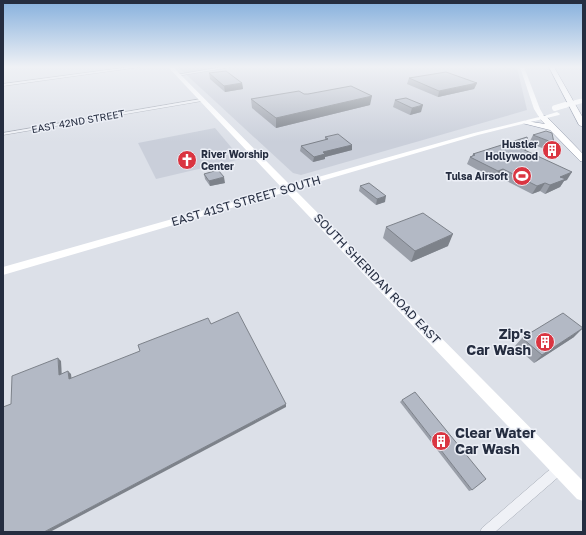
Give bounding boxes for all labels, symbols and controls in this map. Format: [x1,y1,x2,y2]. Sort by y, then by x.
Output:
street label: EAST 42ND STREET [30,107,126,135]
place label: Hustler Hollywood [485,138,538,162]
building icon: Hustler Hollywood [541,139,563,161]
place label: River Worship Center [201,148,269,172]
church icon: River Worship Center [176,149,198,171]
sports icon: Tulsa Airsoft [511,165,533,187]
place label: Tulsa Airsoft [446,170,508,182]
street label: EAST 41ST STREET SOUTH [169,172,322,229]
street label: SOUTH SHERIDAN ROAD EAST [311,210,444,347]
place label: Zip's Car Wash [466,325,531,358]
building icon: Zip's Car Wash [534,331,556,353]
place label: Clear Water Car Wash [455,424,536,457]
building icon: Clear Water Car Wash [430,430,452,452]

